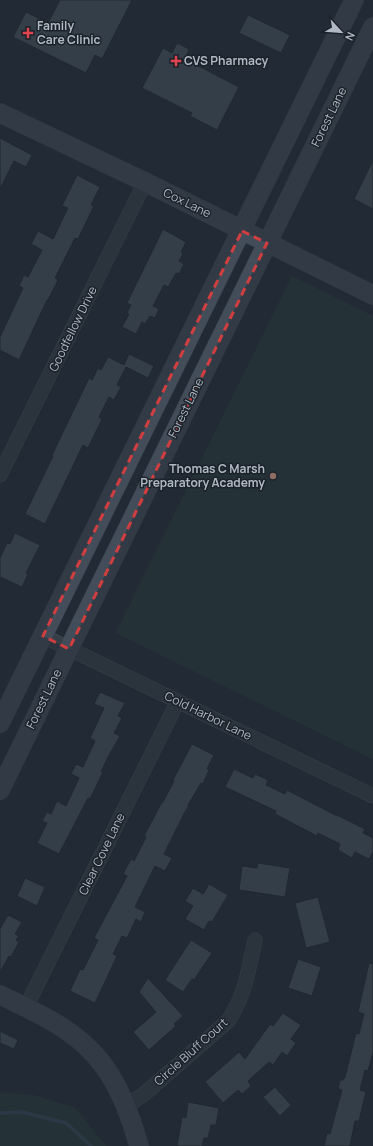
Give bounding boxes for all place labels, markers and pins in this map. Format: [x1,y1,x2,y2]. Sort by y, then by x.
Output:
place label: Family Care Clinic [37,17,101,48]
marker: Family Care Clinic [22,27,34,39]
place label: CVS Pharmacy [184,52,269,69]
marker: CVS Pharmacy [171,56,181,66]
place label: Thomas C Marsh Preparatory Academy [140,460,265,491]
marker: Thomas C Marsh Preparatory Academy [268,471,278,481]

